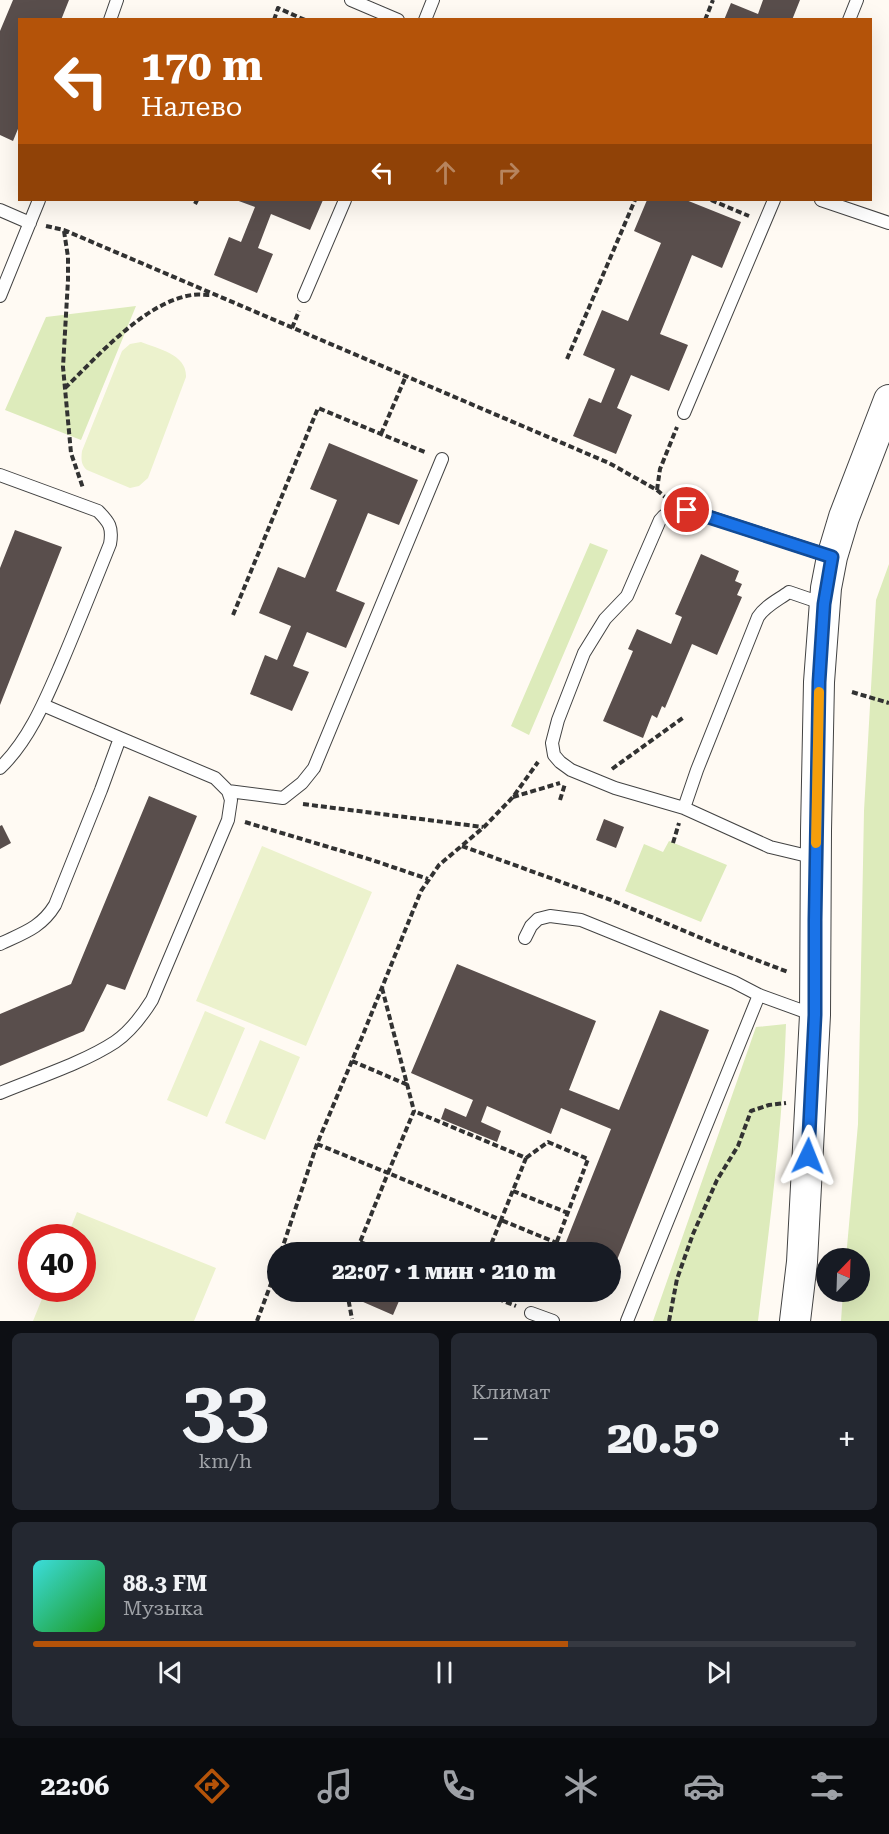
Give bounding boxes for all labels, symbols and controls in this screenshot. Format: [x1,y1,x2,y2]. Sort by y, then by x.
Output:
text: 170 m [141,41,263,90]
icon: left [42,42,120,120]
text: Налево [141,91,242,123]
icon: left [366,156,399,189]
icon: ahead [429,156,462,189]
icon: right [492,156,525,189]
pin [661,484,712,535]
icon: arrive [670,493,703,526]
position arrow [776,1124,840,1188]
speed limit sign: 40 [18,1224,96,1302]
north arrow [816,1248,870,1302]
map controls [816,1248,870,1302]
text: 22:07 · 1 мин · 210 m [332,1259,556,1284]
text: 33 [182,1364,269,1455]
text: Климат [472,1380,551,1404]
text: 20.5° [607,1411,720,1464]
text: − [472,1419,490,1458]
text: + [838,1419,856,1458]
text: km/h [198,1449,252,1473]
text: 88.3 FM [123,1571,207,1596]
text: Музыка [123,1596,203,1620]
icon: previous [154,1656,187,1689]
icon: pause [428,1656,461,1689]
icon: next [702,1656,735,1689]
icon: directions [191,1765,233,1807]
icon: music [314,1765,356,1807]
icon: phone [437,1765,479,1807]
icon: climate [560,1765,602,1807]
icon: car [683,1765,725,1807]
icon: filters [806,1765,848,1807]
text: 22:06 [41,1770,110,1802]

